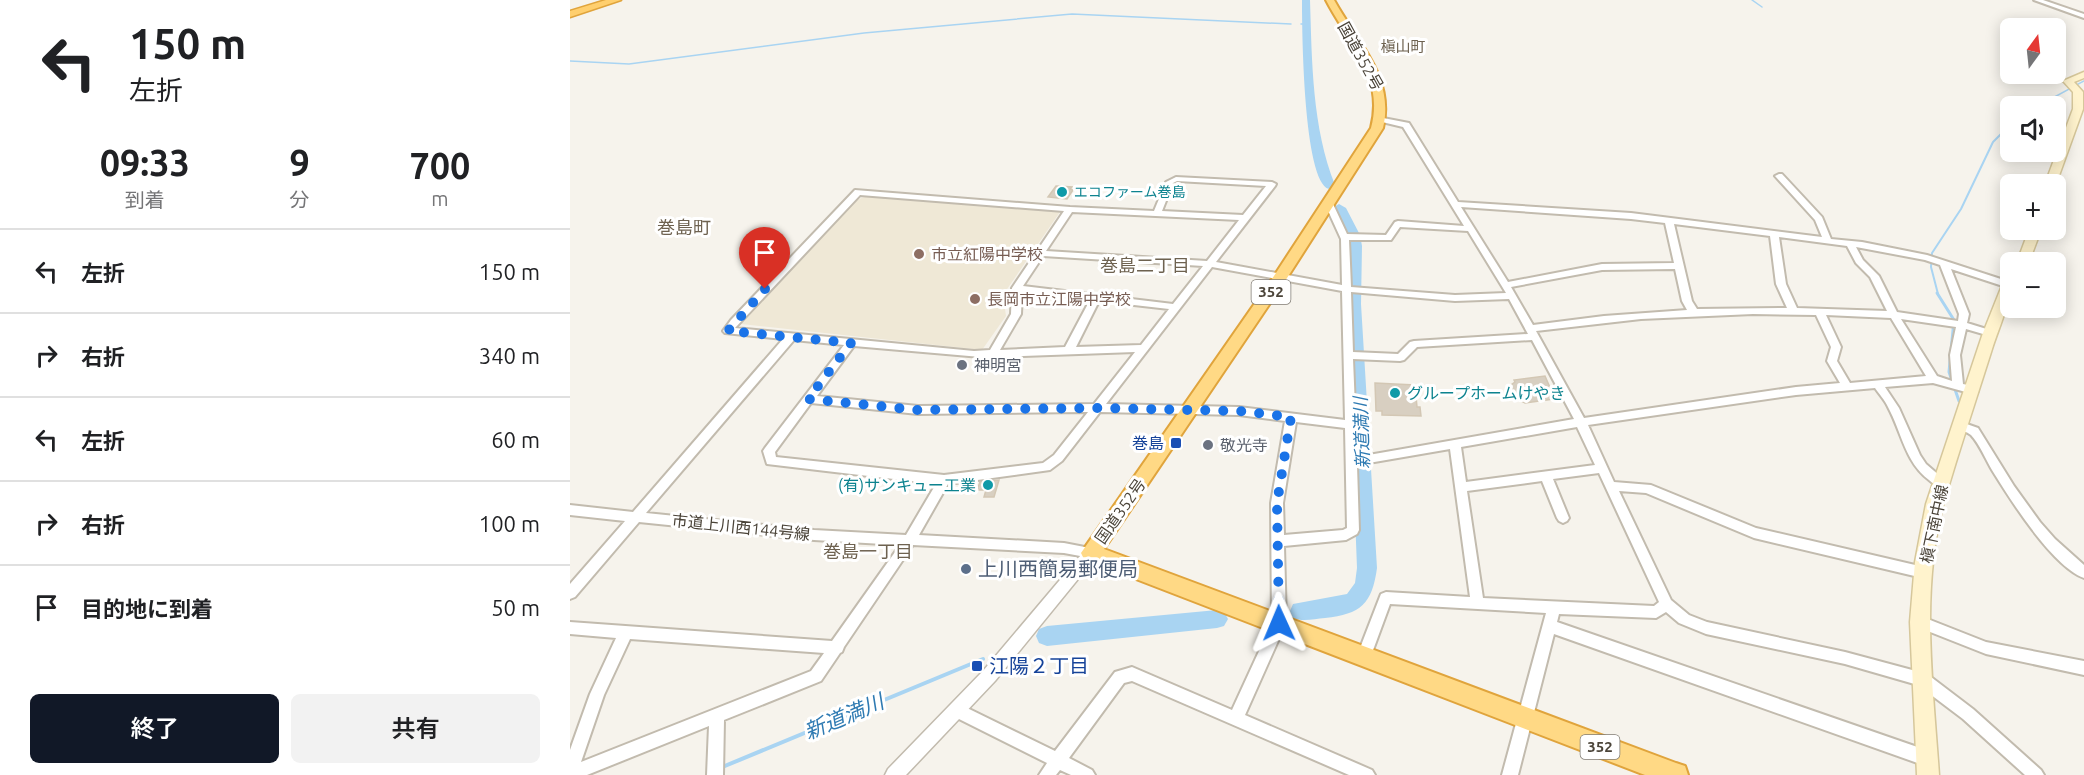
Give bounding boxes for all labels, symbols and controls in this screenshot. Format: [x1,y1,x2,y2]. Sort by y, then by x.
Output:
north arrow [2000,18,2066,84]
map controls [2000,18,2066,318]
street label: 国道352号 [1335,19,1387,93]
text: 150 m [129,20,246,67]
icon: left [30,24,108,102]
district label: 槇山町 [1380,38,1426,55]
text: 左折 [129,75,183,105]
button: sound [2000,96,2066,162]
text: 09:33 [100,142,190,183]
text: 9 [289,142,310,183]
text: 700 [409,145,470,186]
button: + [2000,174,2066,240]
place label: エコファーム巻島 [1074,184,1186,200]
marker: エコファーム巻島 [1055,185,1069,199]
text: m [431,187,449,210]
text: 到着 [125,188,165,211]
text: 分 [290,188,310,211]
district label: 巻島町 [657,217,711,237]
pin [739,227,790,289]
icon: arrive [748,236,781,269]
place label: 市立紅陽中学校 [931,245,1043,263]
marker: 市立紅陽中学校 [912,247,926,261]
button: − [2000,252,2066,318]
icon: left [30,255,63,288]
district label: 巻島二丁目 [1100,255,1190,275]
text: 150 m [479,259,540,284]
text: 左折 [81,260,125,285]
road number: 352 [1252,280,1290,304]
place label: 長岡市立江陽中学校 [987,290,1131,308]
marker: 長岡市立江陽中学校 [968,292,982,306]
icon: right [30,339,63,372]
text: 340 m [479,343,540,368]
text: 右折 [81,344,125,369]
place label: 神明宮 [974,356,1022,374]
marker: 神明宮 [955,358,969,372]
place label: グループホームけやき [1407,384,1566,402]
marker: グループホームけやき [1388,386,1402,400]
water label: 新道満川 [1350,395,1372,469]
icon: left [30,423,63,456]
text: 60 m [491,427,540,452]
text: 左折 [81,428,125,453]
place label: 巻島 [1132,434,1164,452]
marker: 巻島 [1169,436,1183,450]
place label: 敬光寺 [1220,436,1268,454]
marker: 敬光寺 [1201,438,1215,452]
street label: 国道352号 [1091,475,1149,547]
place label: (有)サンキュー工業 [838,476,976,495]
marker: (有)サンキュー工業 [981,478,995,492]
street label: 槇下南中線 [1917,483,1951,565]
icon: right [30,507,63,540]
text: 100 m [479,511,540,536]
street label: 市道上川西144号線 [671,511,811,543]
text: 右折 [81,512,125,537]
district label: 巻島一丁目 [823,541,913,561]
place label: 上川西簡易郵便局 [978,557,1138,580]
marker: 上川西簡易郵便局 [959,562,973,576]
icon: arrive [30,591,63,624]
position arrow [1247,591,1311,655]
text: 50 m [491,595,540,620]
text: 目的地に到着 [81,596,213,621]
place label: 江陽２丁目 [989,654,1089,677]
marker: 江陽２丁目 [970,659,984,673]
water label: 新道満川 [800,688,889,744]
button: 終了 [30,694,279,763]
button: 共有 [291,694,540,763]
road number: 352 [1580,735,1620,759]

